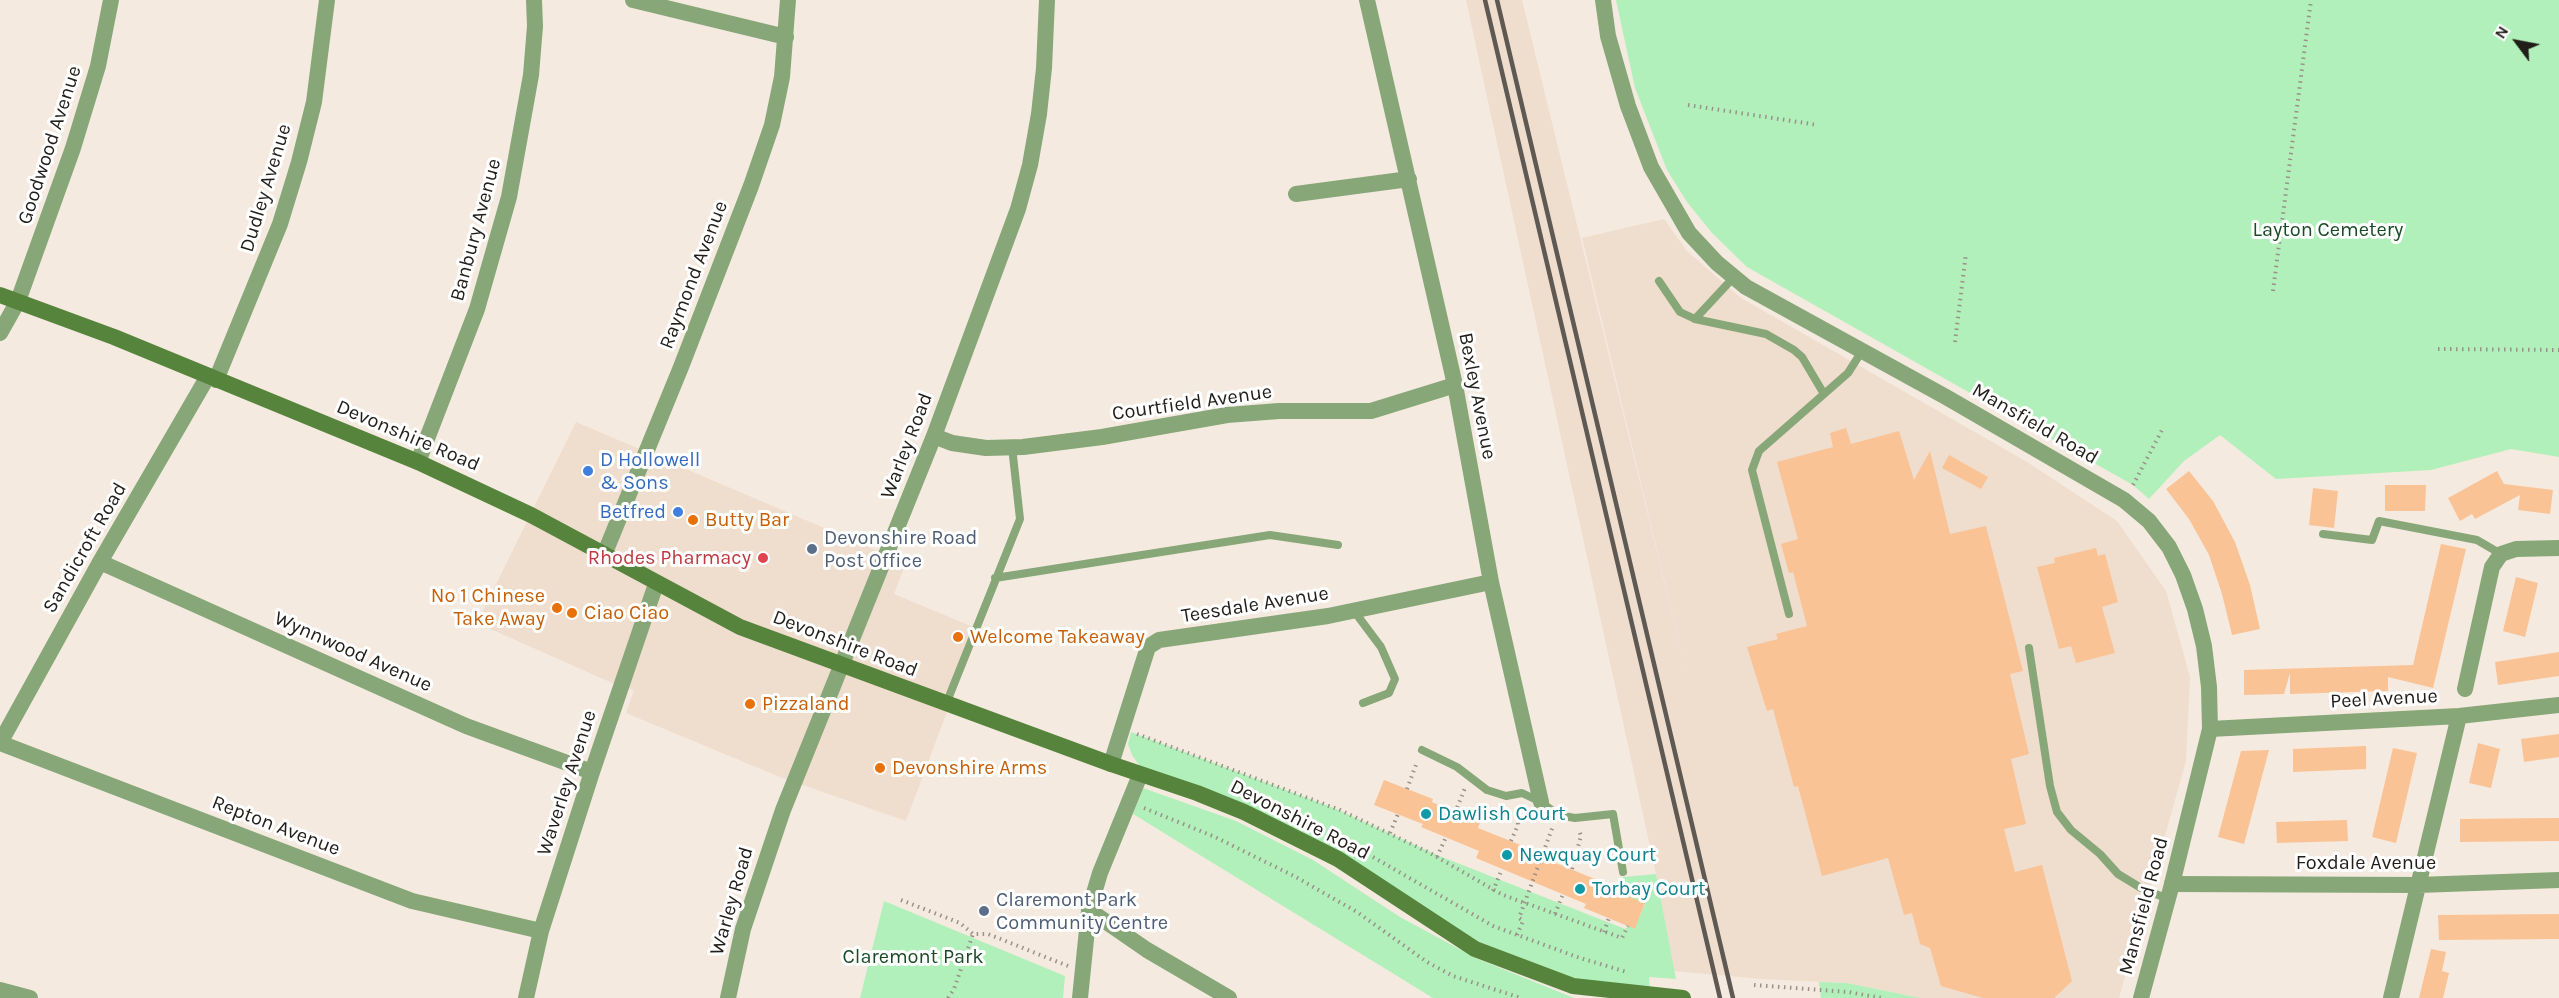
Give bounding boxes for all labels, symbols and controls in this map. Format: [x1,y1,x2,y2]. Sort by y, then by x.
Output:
north arrow [2487,12,2547,72]
text: N [2490,22,2512,42]
street label: Goodwood Avenue [13,63,87,227]
street label: Dudley Avenue [235,121,297,255]
street label: Banbury Avenue [445,156,507,304]
street label: Raymond Avenue [655,198,733,352]
park label: Layton Cemetery [2253,218,2403,242]
street label: Bexley Avenue [1453,331,1501,461]
street label: Mansfield Road [1968,378,2102,470]
street label: Courtfield Avenue [1111,380,1273,426]
street label: Warley Road [876,390,938,502]
street label: Devonshire Road [333,395,483,477]
place label: D Hollowell & Sons [600,448,700,495]
marker: D Hollowell & Sons [581,464,595,478]
street label: Sandicroft Road [38,479,132,617]
place label: Betfred [600,500,666,524]
marker: Betfred [671,505,685,519]
place label: Butty Bar [705,508,789,532]
marker: Butty Bar [686,513,700,527]
place label: Devonshire Road Post Office [824,526,977,573]
marker: Devonshire Road Post Office [805,542,819,556]
place label: Rhodes Pharmacy [588,546,751,570]
marker: Rhodes Pharmacy [756,551,770,565]
street label: Teesdale Avenue [1180,582,1330,628]
place label: No 1 Chinese Take Away [431,584,545,631]
marker: No 1 Chinese Take Away [550,601,564,615]
place label: Ciao Ciao [584,601,669,625]
street label: Devonshire Road [769,605,921,683]
street label: Wynnwood Avenue [270,606,436,698]
marker: Ciao Ciao [565,606,579,620]
place label: Welcome Takeaway [970,625,1145,649]
marker: Welcome Takeaway [951,630,965,644]
street label: Peel Avenue [2330,684,2438,714]
place label: Pizzaland [762,692,850,716]
marker: Pizzaland [743,697,757,711]
street label: Waverley Avenue [532,707,602,859]
place label: Devonshire Arms [892,756,1047,780]
marker: Devonshire Arms [873,761,887,775]
street label: Devonshire Road [1226,774,1374,866]
street label: Repton Avenue [209,791,343,861]
place label: Dawlish Court [1438,802,1566,826]
marker: Dawlish Court [1419,807,1433,821]
street label: Mansfield Road [2114,834,2174,978]
place label: Newquay Court [1519,843,1656,867]
street label: Warley Road [705,844,759,958]
marker: Newquay Court [1500,848,1514,862]
street label: Foxdale Avenue [2296,851,2436,875]
place label: Torbay Court [1592,877,1706,901]
marker: Torbay Court [1573,882,1587,896]
place label: Claremont Park Community Centre [996,888,1168,935]
marker: Claremont Park Community Centre [977,904,991,918]
park label: Claremont Park [843,945,983,969]

